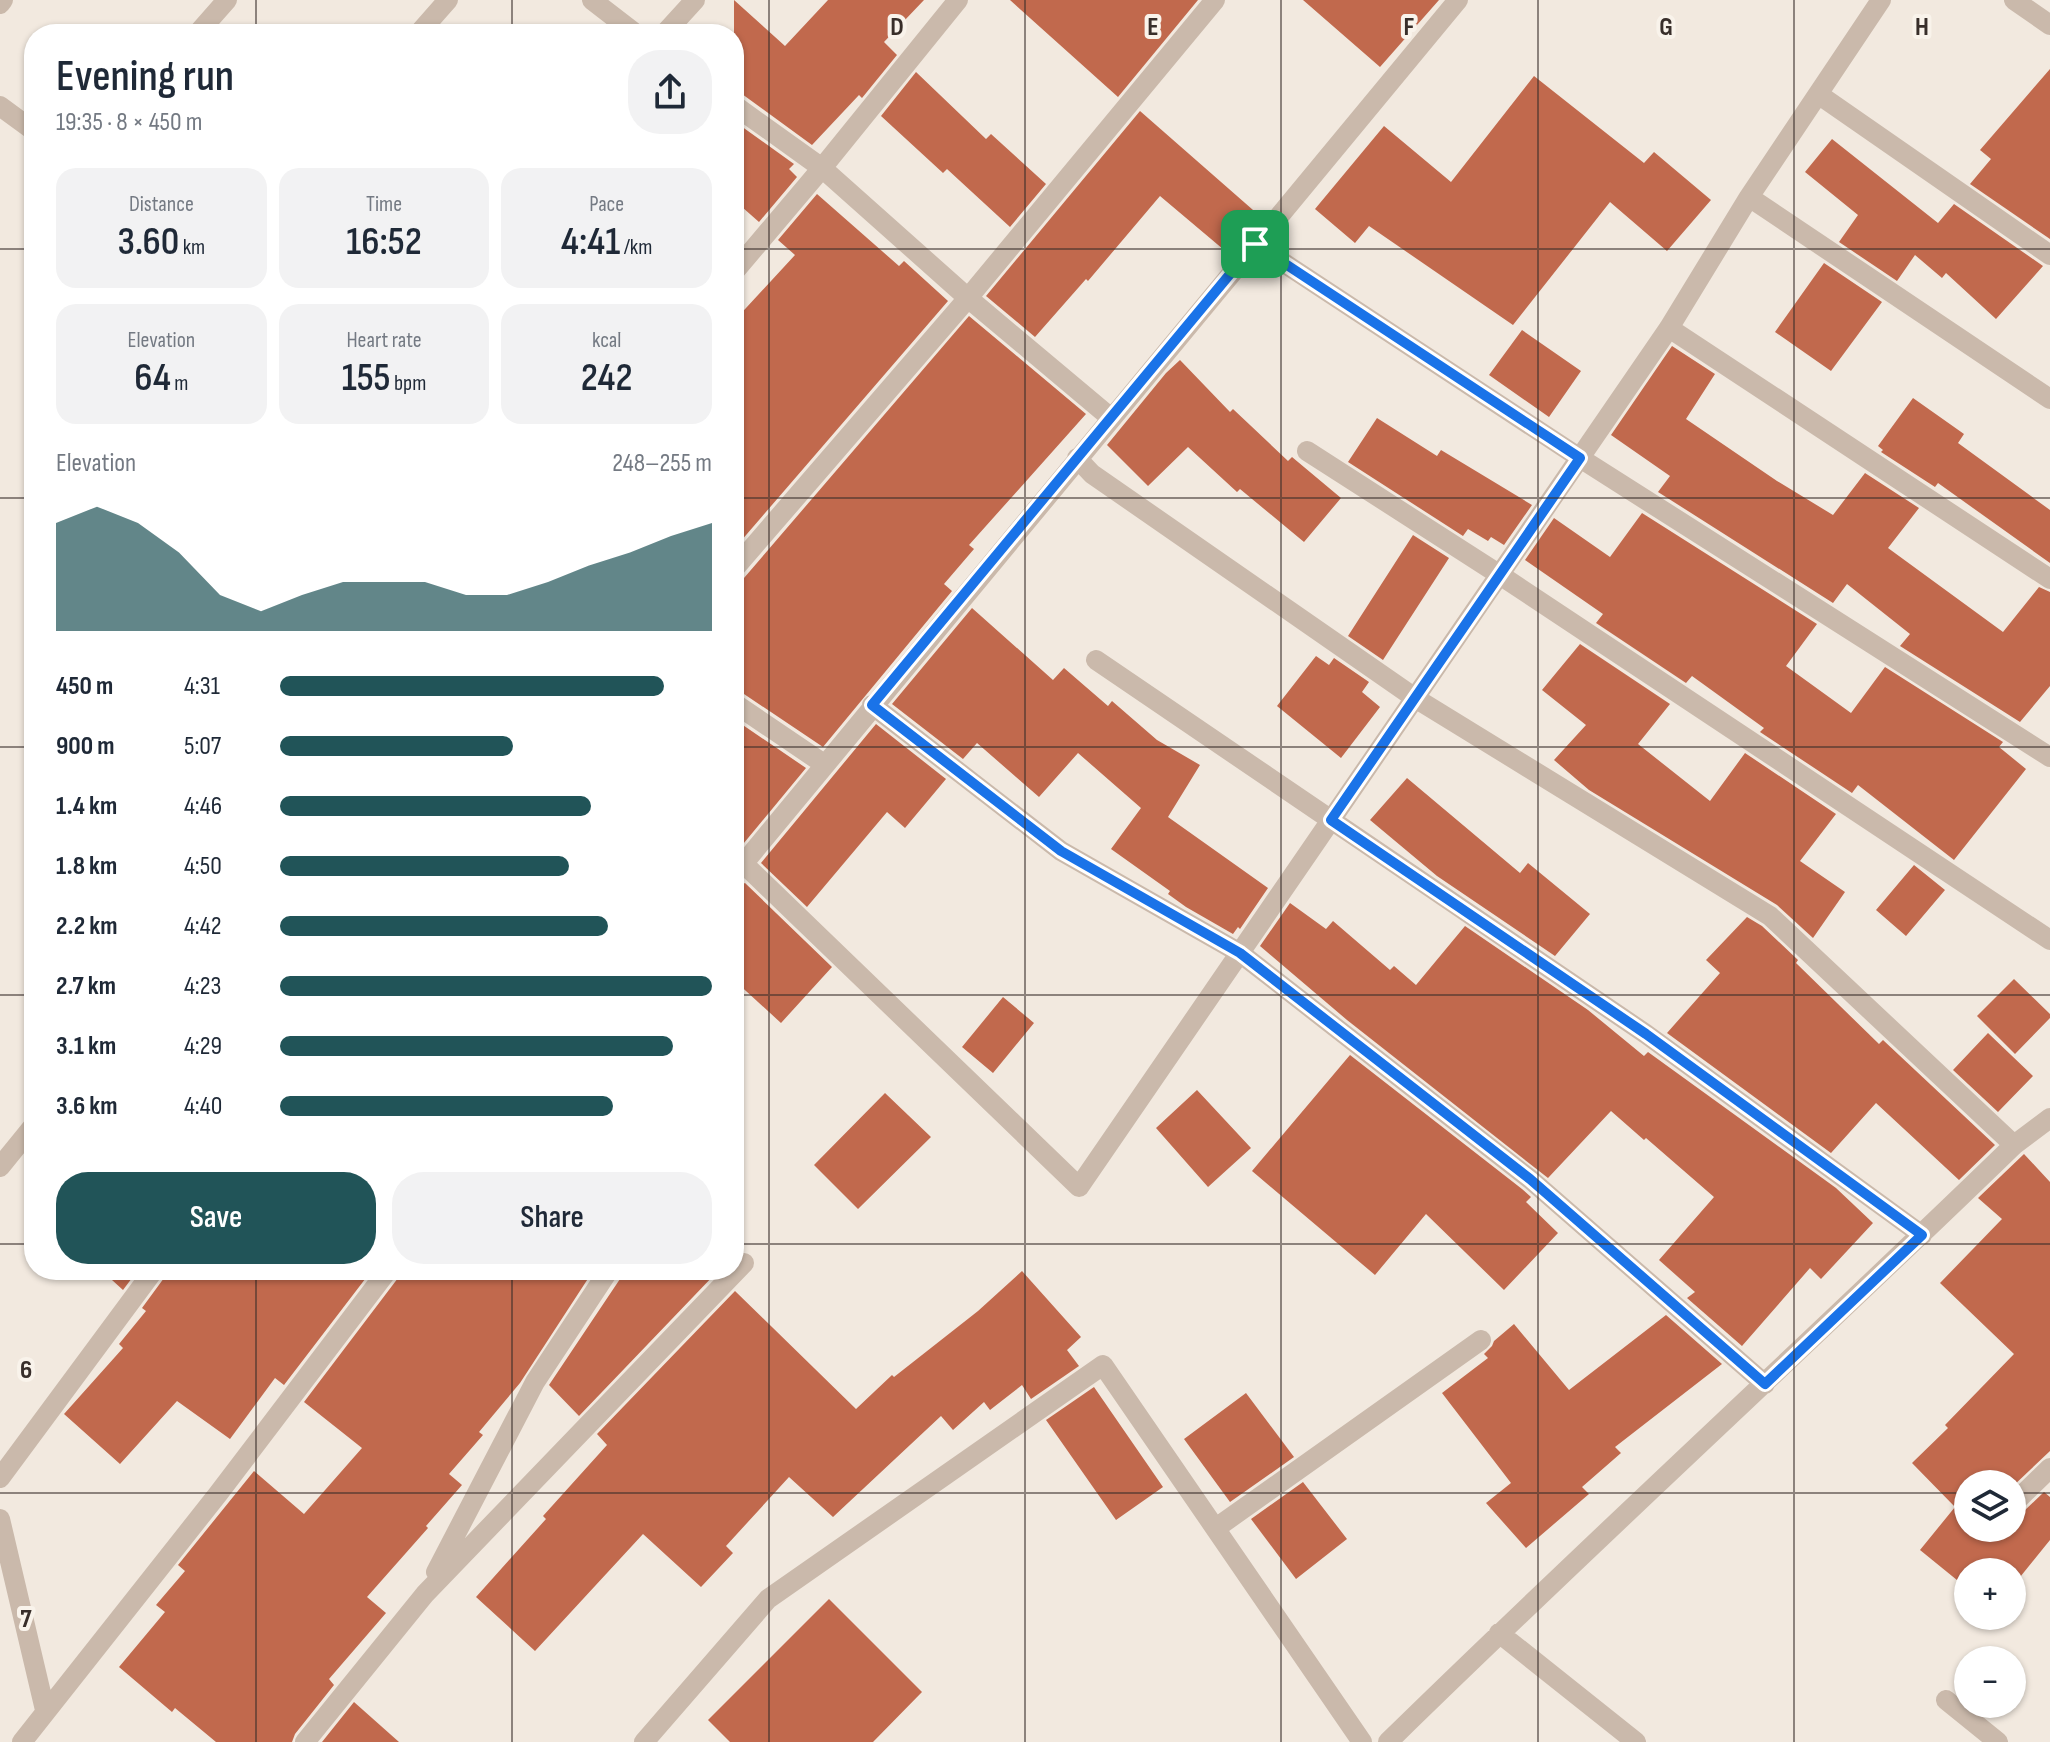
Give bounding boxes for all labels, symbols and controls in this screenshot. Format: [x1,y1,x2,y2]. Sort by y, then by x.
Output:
text: D [890,12,904,43]
text: E [1147,12,1159,43]
text: F [1404,12,1415,43]
text: G [1659,12,1673,43]
text: H [1915,12,1929,43]
text: Evening run [56,50,234,103]
button: share [628,50,712,134]
text: 19:35 · 8 × 450 m [56,107,202,138]
text: Distance [129,191,194,218]
text: Time [366,191,402,218]
text: Pace [589,191,624,218]
pin [1221,210,1289,278]
text: 3.60 [117,218,179,266]
text: 16:52 [346,218,422,266]
text: 4:41 [561,218,620,266]
icon: arrive [1233,222,1277,266]
text: km [179,234,205,261]
text: /km [620,234,652,261]
text: Elevation [127,327,195,354]
text: Heart rate [346,327,422,354]
text: kcal [592,327,621,354]
text: 64 [134,354,171,402]
text: 155 [342,354,390,402]
text: 242 [581,354,633,402]
text: m [171,370,188,397]
text: bpm [390,370,426,397]
text: Elevation [56,448,136,479]
text: 248–255 m [612,448,712,479]
text: 450 m [56,671,113,702]
text: 4:31 [184,671,220,702]
text: 900 m [56,731,114,762]
text: 5:07 [184,731,221,762]
text: 1.4 km [56,791,117,822]
text: 4:46 [184,791,222,822]
text: 1.8 km [56,851,117,882]
text: 4:50 [184,851,222,882]
text: 2.2 km [56,911,118,942]
text: 4:42 [184,911,222,942]
text: 2.7 km [56,971,116,1002]
text: 4:23 [184,971,221,1002]
text: 3.1 km [56,1031,116,1062]
text: 4:29 [184,1031,222,1062]
text: 3.6 km [56,1091,118,1122]
text: 4:40 [184,1091,222,1122]
button: Save [56,1172,376,1264]
button: Share [392,1172,712,1264]
text: 6 [20,1355,32,1386]
map controls [1954,1470,2026,1718]
button: layers [1954,1470,2026,1542]
button: + [1954,1558,2026,1630]
text: 7 [20,1604,32,1635]
button: − [1954,1646,2026,1718]

